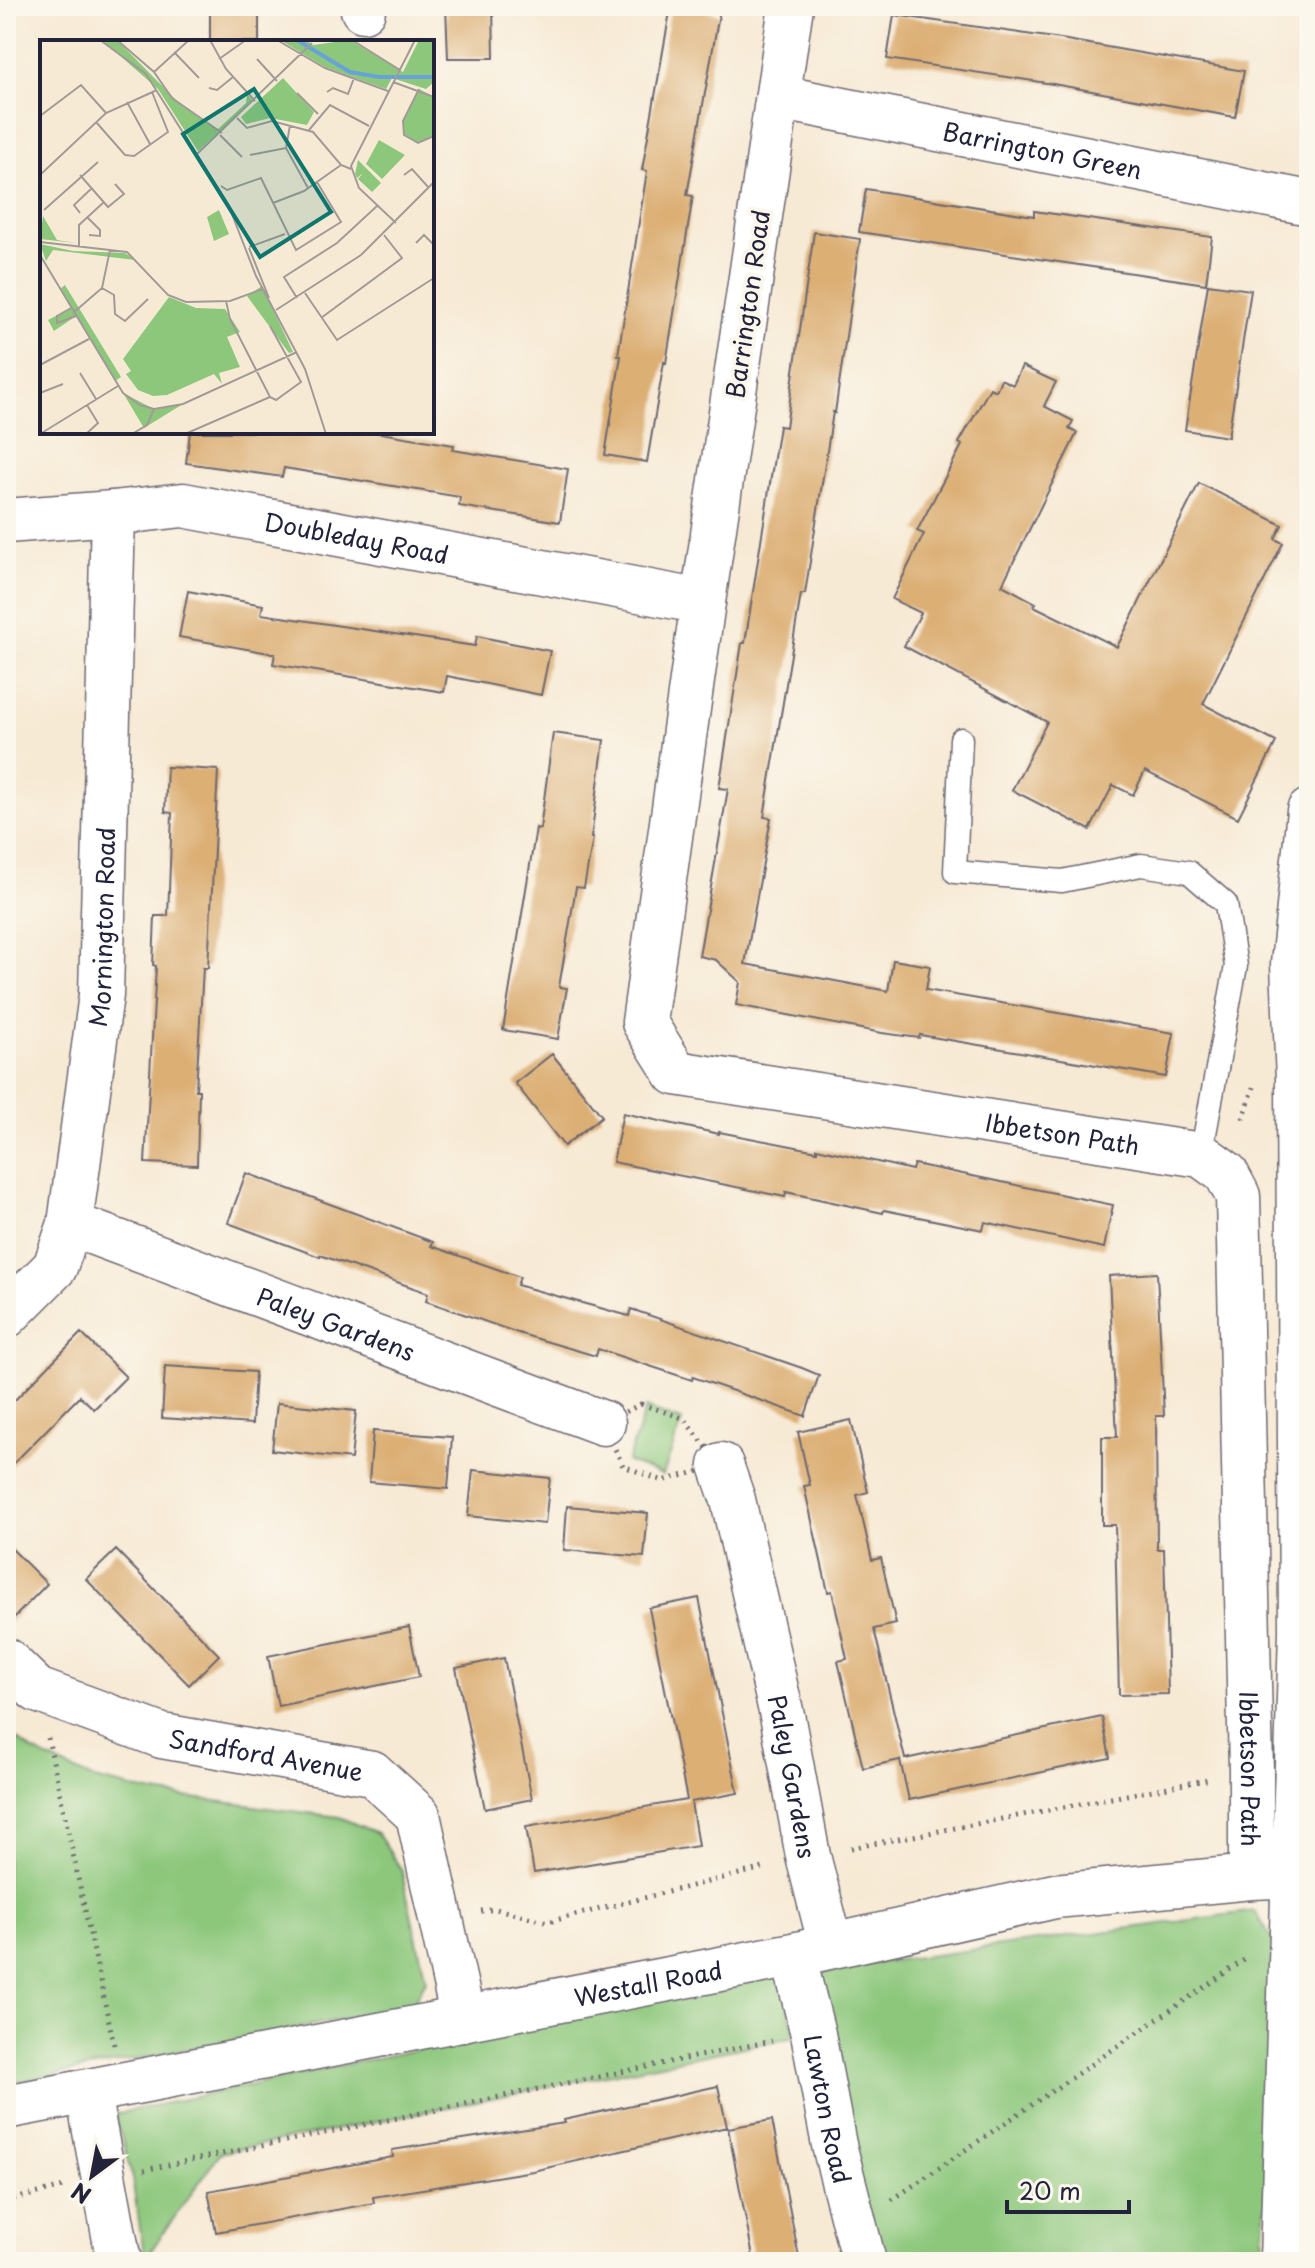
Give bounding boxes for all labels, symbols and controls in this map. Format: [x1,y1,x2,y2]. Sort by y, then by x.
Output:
inset map [40,40,434,434]
street label: Barrington Green [940,112,1146,187]
street label: Barrington Road [716,207,778,401]
street label: Doubleday Road [261,502,452,572]
street label: Mornington Road [79,826,123,1029]
street label: Ibbetson Path [983,1104,1142,1163]
street label: Paley Gardens [252,1277,420,1369]
street label: Paley Gardens [760,1691,826,1861]
street label: Ibbetson Path [1231,1691,1269,1847]
street label: Sandford Avenue [166,1720,366,1789]
street label: Westall Road [571,1951,725,2015]
street label: Lawton Road [795,2032,861,2187]
north arrow [52,2136,132,2216]
scale bar [1007,2164,1129,2214]
text: 20 m [1019,2172,1081,2208]
text: N [64,2176,97,2213]

